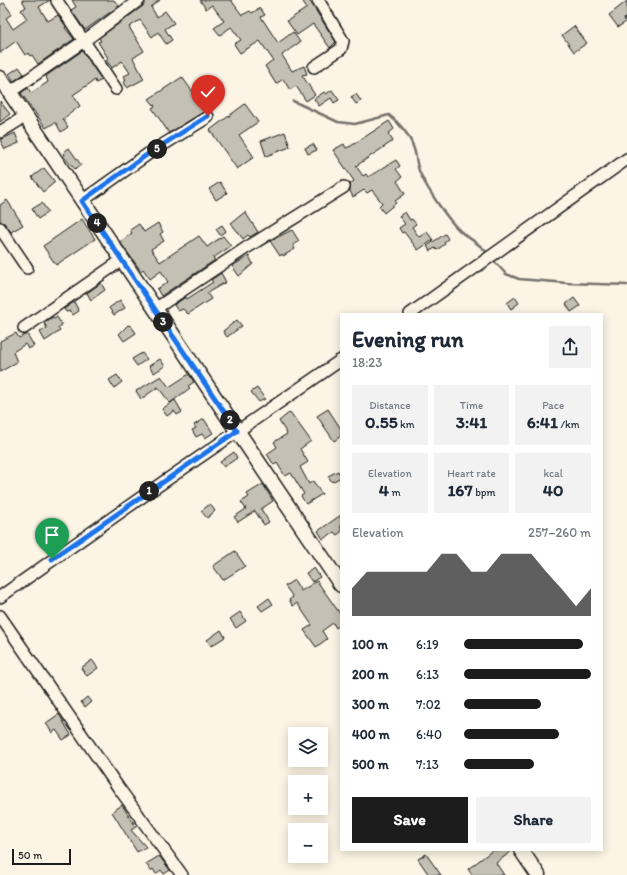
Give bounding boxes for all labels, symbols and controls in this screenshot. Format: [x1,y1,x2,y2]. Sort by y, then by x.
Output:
pin [191,75,225,116]
icon: check [197,81,219,103]
pin: 5 [147,139,167,159]
text: 5 [154,142,160,155]
pin: 4 [87,213,107,233]
text: 4 [94,216,100,229]
pin: 3 [153,312,173,332]
text: 3 [160,315,166,328]
text: Evening run [352,326,464,353]
button: share [549,326,591,368]
text: 18:23 [352,355,382,370]
text: Distance [369,399,410,412]
text: Time [460,399,483,412]
text: Pace [542,399,564,412]
pin: 2 [220,410,240,430]
text: 0.55 [365,412,398,432]
text: 3:41 [456,412,487,432]
text: 6:41 [527,412,558,432]
text: 2 [227,413,233,426]
text: km [398,418,415,431]
text: /km [558,418,580,431]
text: Elevation [368,467,412,480]
text: Heart rate [447,467,496,480]
text: kcal [543,467,563,480]
text: 4 [379,480,389,500]
text: 167 [447,480,473,500]
text: 40 [543,480,564,500]
pin: 1 [139,481,159,501]
text: 1 [146,484,152,497]
text: m [389,486,401,499]
text: bpm [473,486,496,499]
pin [35,518,69,559]
icon: arrive [41,524,63,546]
text: Elevation [352,525,404,540]
text: 257–260 m [528,525,591,540]
text: 100 m [352,637,388,652]
text: 6:19 [416,637,439,652]
text: 200 m [352,667,389,682]
text: 6:13 [416,667,439,682]
text: 300 m [352,697,389,712]
text: 7:02 [416,697,440,712]
map controls [288,727,328,863]
button: layers [288,727,328,767]
text: 400 m [352,727,390,742]
text: 6:40 [416,727,442,742]
text: 500 m [352,757,389,772]
text: 7:13 [416,757,439,772]
button: + [288,775,328,815]
button: Save [352,797,468,843]
button: Share [476,797,591,843]
button: − [288,823,328,863]
scale bar [12,847,71,866]
text: 50 m [18,849,42,862]

